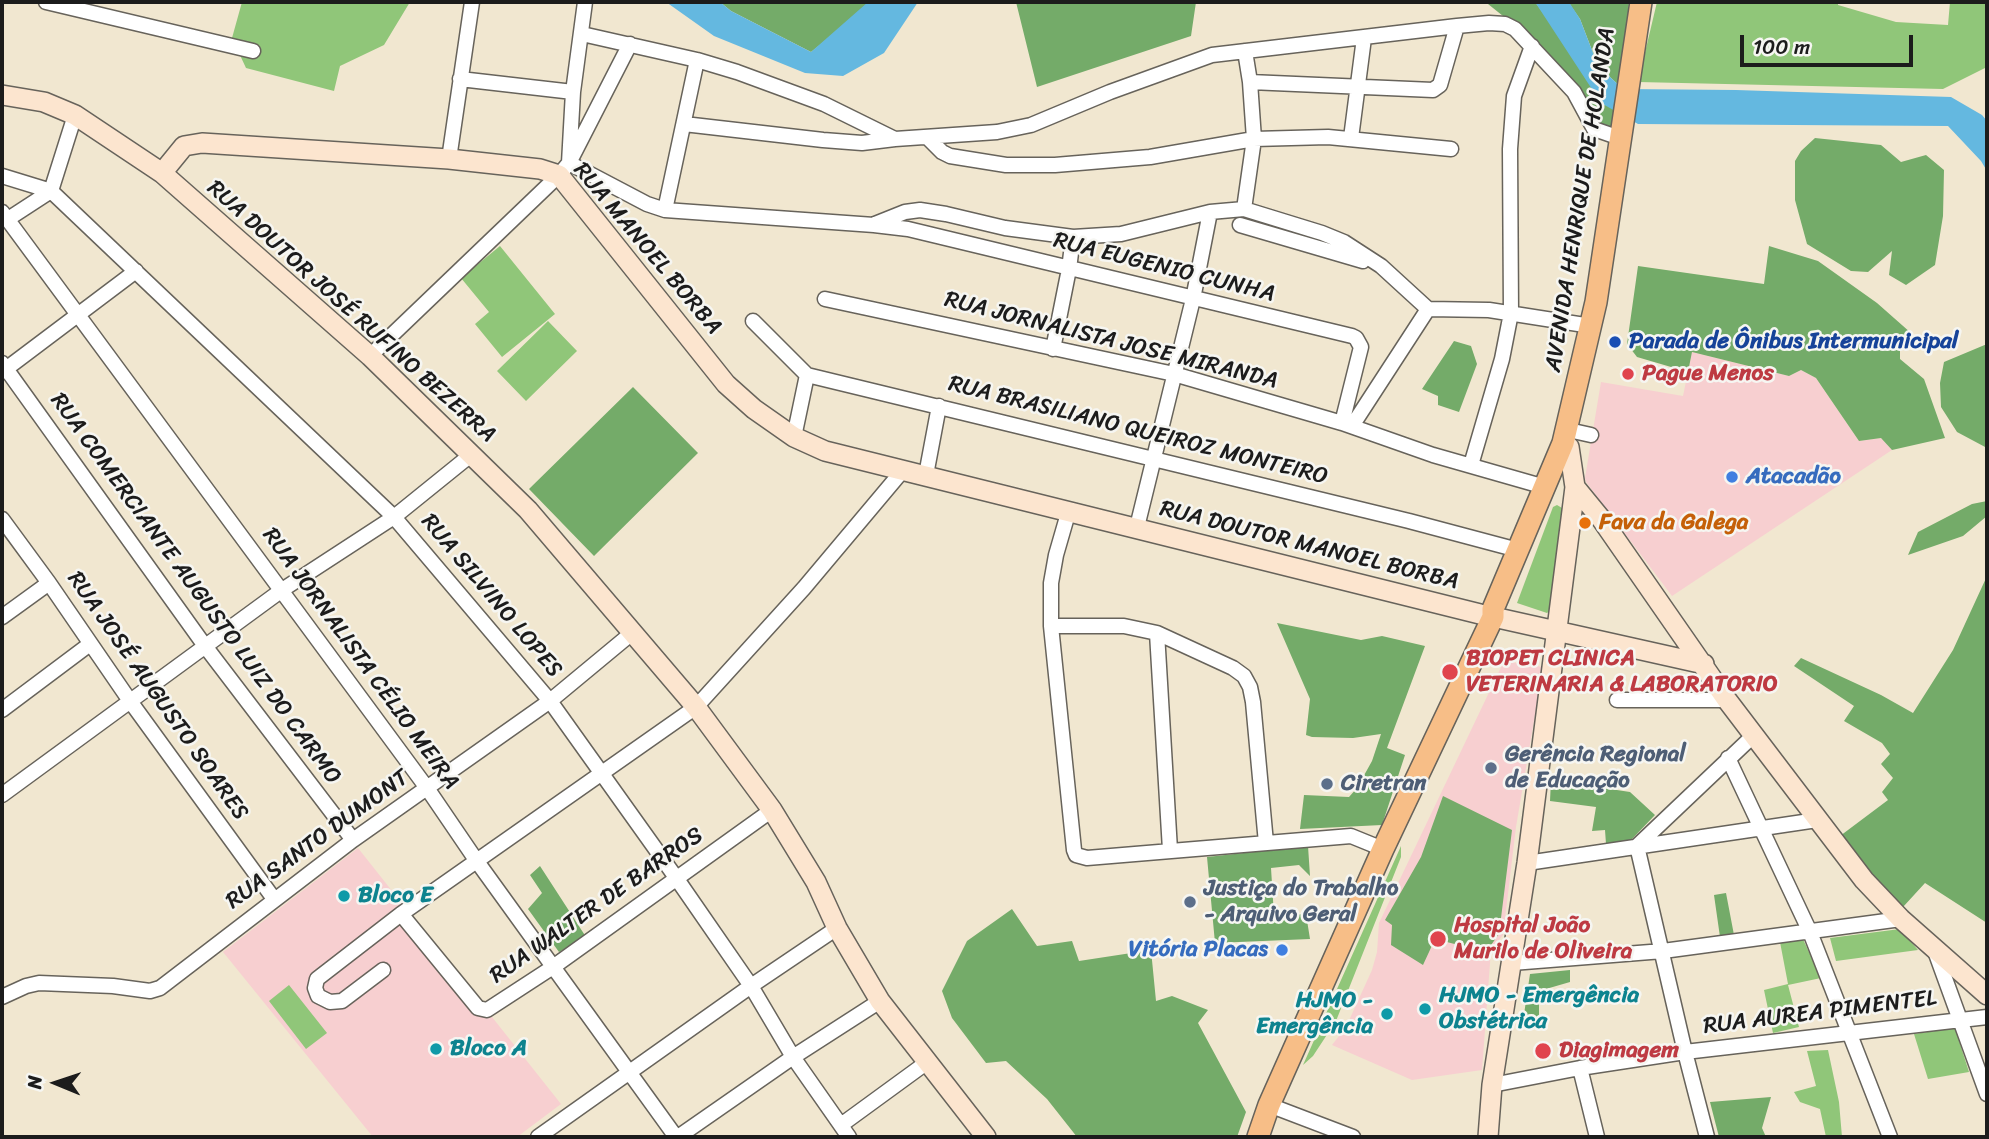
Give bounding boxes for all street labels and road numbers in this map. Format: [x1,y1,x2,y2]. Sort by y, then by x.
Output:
street label: AVENIDA HENRIQUE DE HOLANDA [1540,26,1622,374]
street label: RUA MANOEL BORBA [567,157,727,341]
street label: RUA DOUTOR JOSÉ RUFINO BEZERRA [201,175,501,449]
street label: RUA EUGENIO CUNHA [1051,227,1277,309]
street label: RUA JORNALISTA JOSE MIRANDA [942,286,1280,396]
street label: RUA BRASILIANO QUEIROZ MONTEIRO [946,370,1330,492]
street label: RUA COMERCIANTE AUGUSTO LUIZ DO CARMO [44,388,346,790]
street label: RUA DOUTOR MANOEL BORBA [1157,495,1461,597]
street label: RUA SILVINO LOPES [415,509,567,683]
street label: RUA JORNALISTA CÉLIO MEIRA [256,523,464,795]
street label: RUA JOSÉ AUGUSTO SOARES [61,566,253,826]
street label: RUA SANTO DUMONT [221,764,415,916]
street label: RUA WALTER DE BARROS [485,822,709,990]
street label: RUA AUREA PIMENTEL [1702,985,1938,1041]

